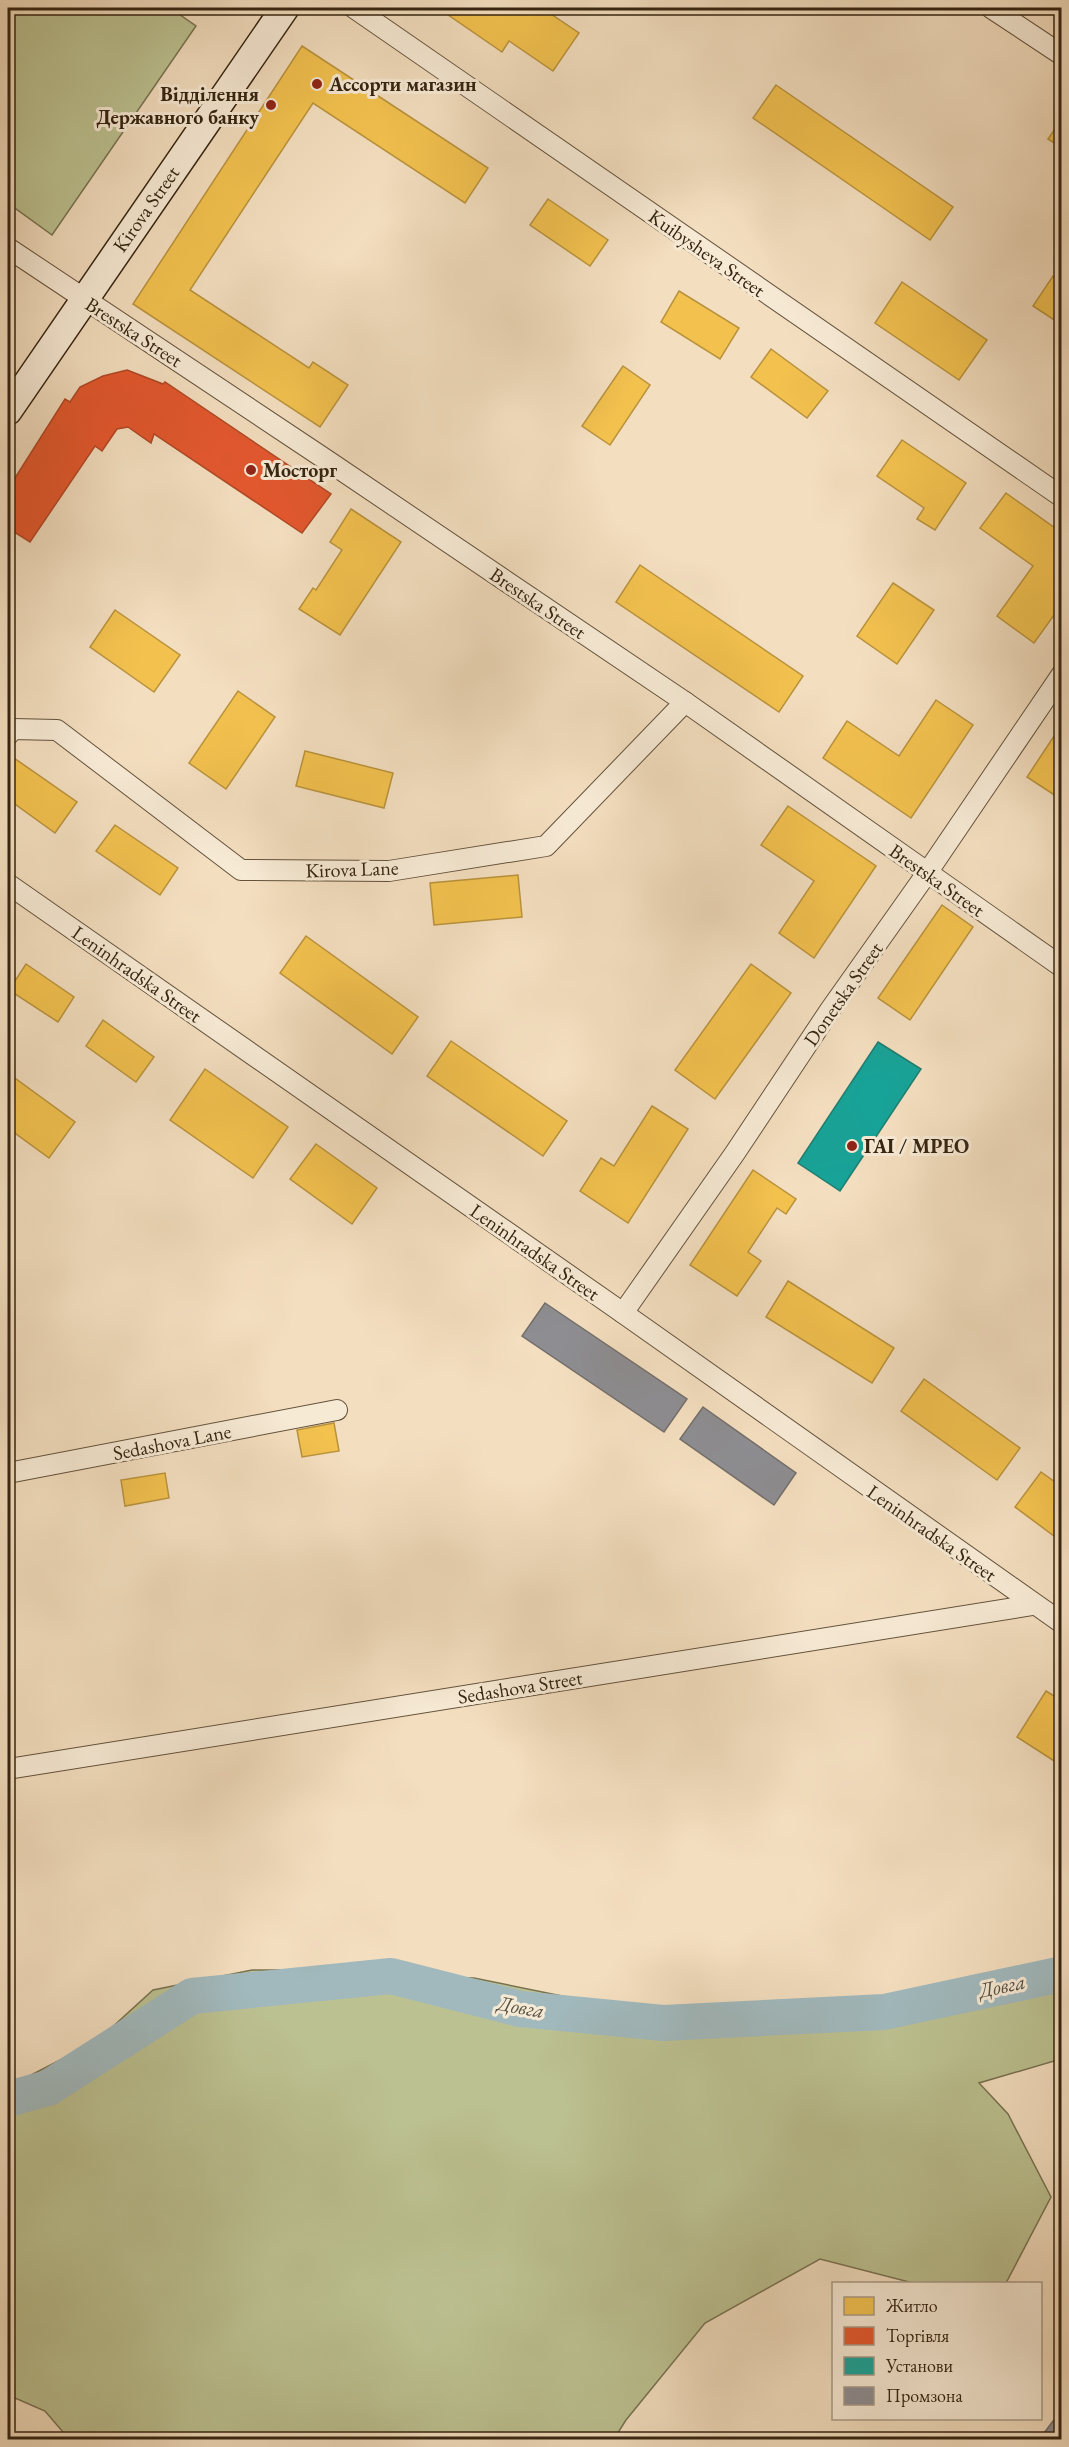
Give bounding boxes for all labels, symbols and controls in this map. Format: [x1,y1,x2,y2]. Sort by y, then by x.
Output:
place label: Ассорти магазин [328,71,477,97]
marker: Ассорти магазин [310,77,324,91]
place label: Відділення Державного банку [96,81,259,130]
marker: Відділення Державного банку [264,98,278,112]
street label: Kirova Street [107,160,186,257]
street label: Kuibysheva Street [644,203,771,303]
street label: Brestska Street [80,291,188,373]
place label: Мосторг [263,457,337,483]
marker: Мосторг [244,463,258,477]
street label: Brestska Street [485,561,592,645]
street label: Brestska Street [884,838,990,923]
street label: Kirova Lane [305,854,399,884]
street label: Leninhradska Street [67,920,207,1029]
street label: Donetska Street [798,936,889,1051]
place label: ГАІ / МРЕО [864,1133,969,1159]
marker: ГАІ / МРЕО [845,1139,859,1153]
street label: Leninhradska Street [465,1198,605,1307]
street label: Sedashova Lane [111,1418,233,1466]
street label: Leninhradska Street [862,1479,1002,1588]
street label: Sedashova Street [456,1664,585,1710]
water label: Довга [974,1967,1028,2004]
water label: Довга [494,1989,546,2024]
legend [832,2282,1042,2420]
text: Житло [885,2294,938,2317]
text: Торгівля [886,2324,949,2347]
text: Установи [885,2354,953,2377]
text: Промзона [886,2384,963,2407]

